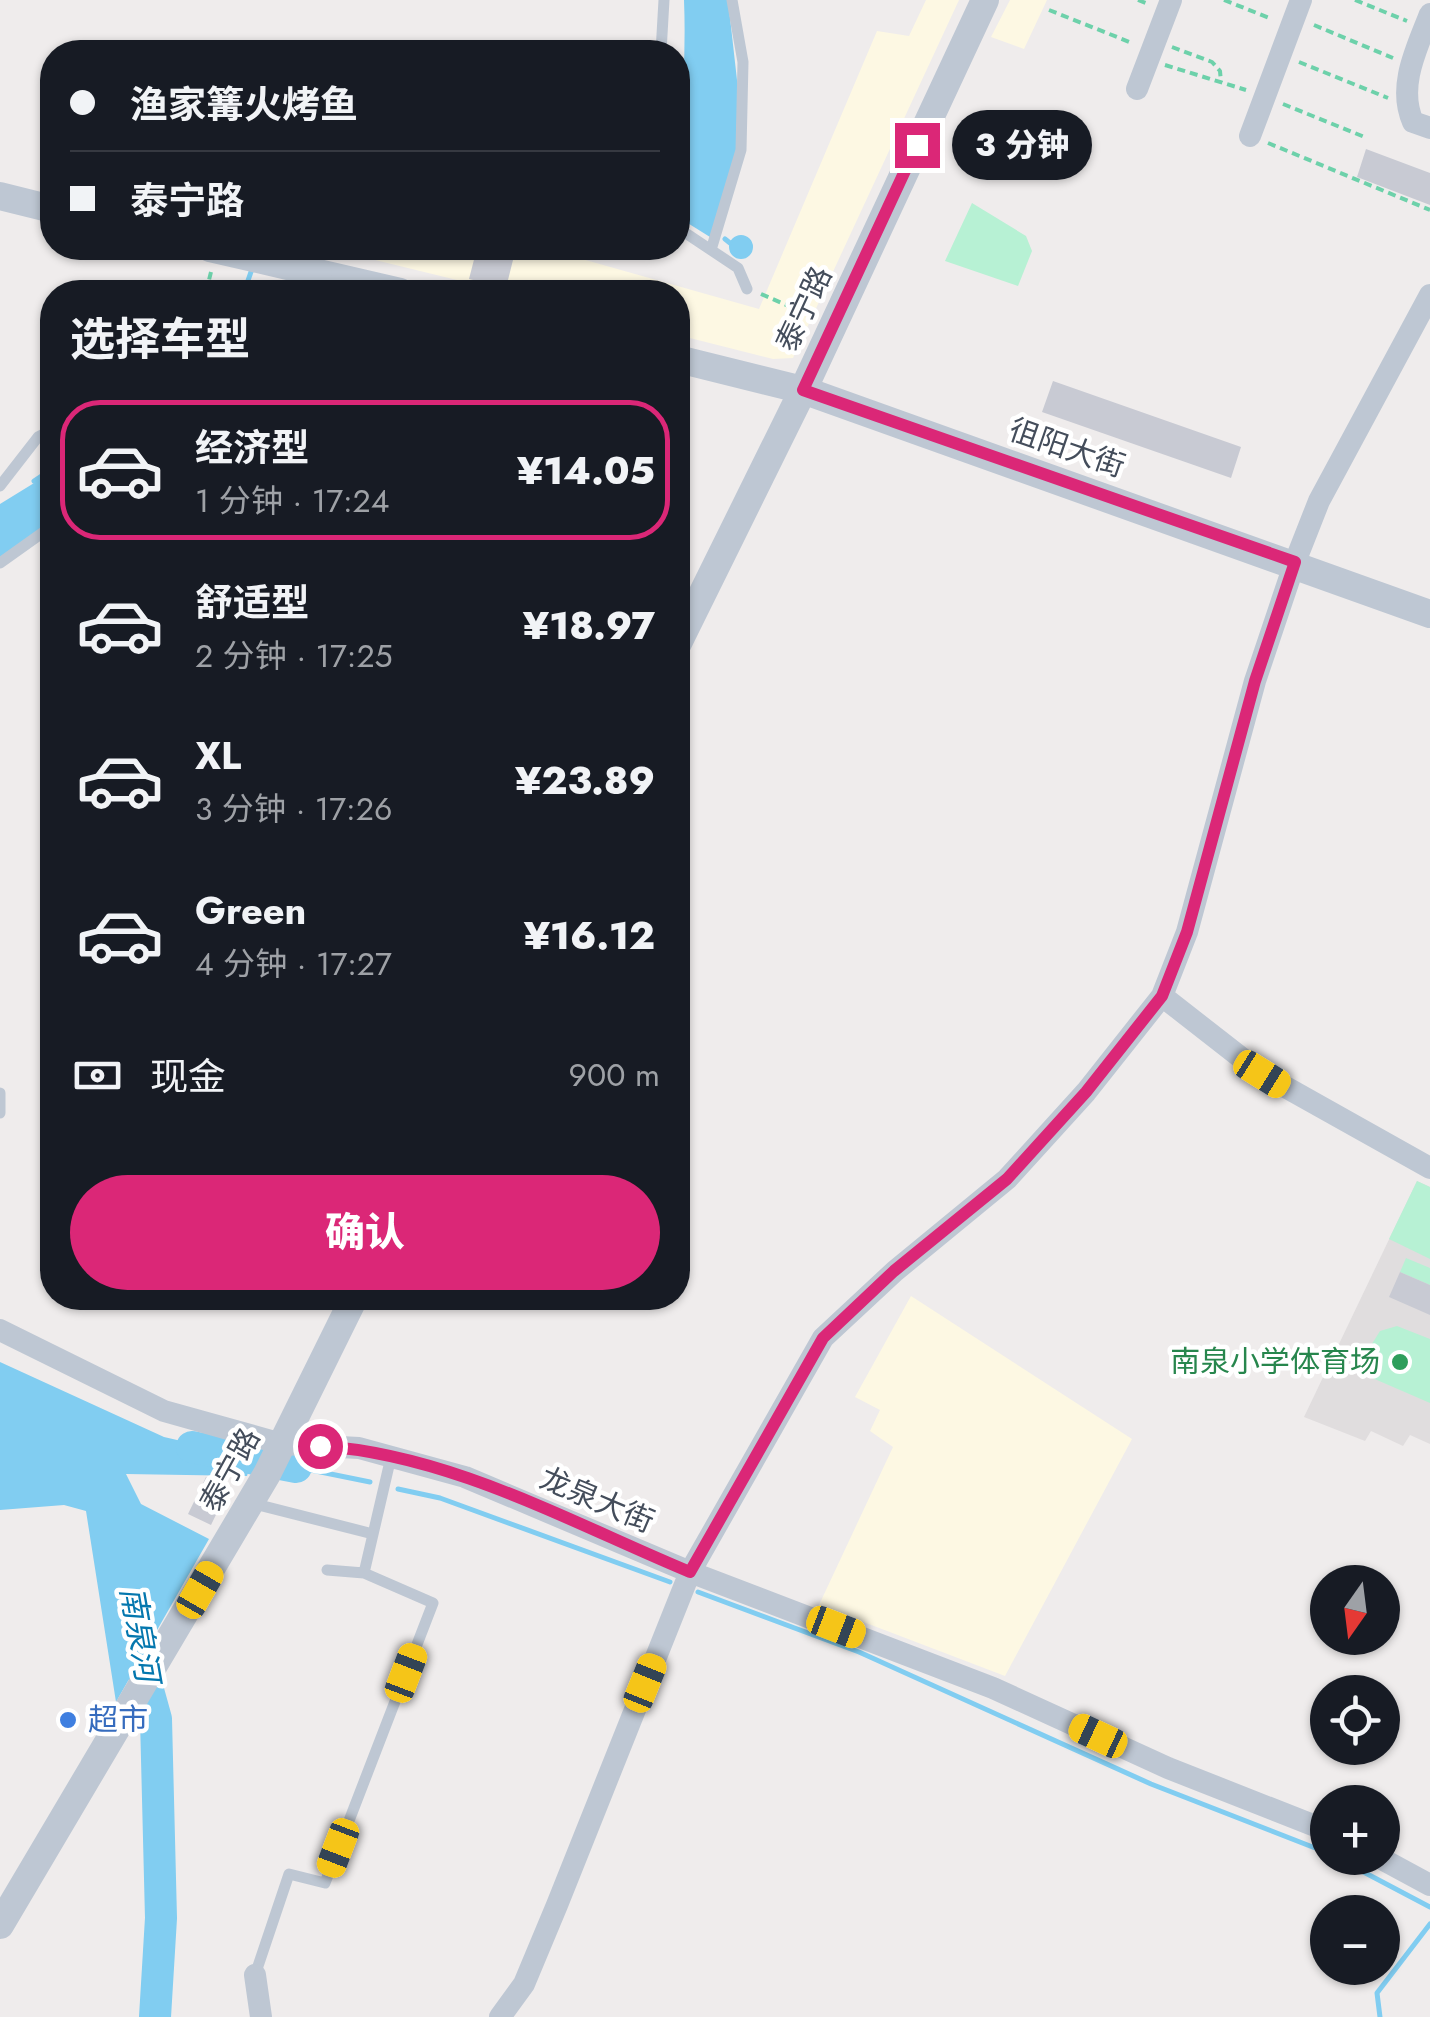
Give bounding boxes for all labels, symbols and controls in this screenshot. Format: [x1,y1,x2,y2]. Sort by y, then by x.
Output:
text: 渔家篝火烤鱼 [130,77,358,132]
callout: 3 分钟 [952,110,1092,180]
text: 3 分钟 [975,122,1069,168]
route end [895,123,940,168]
text: 泰宁路 [130,173,244,228]
street label: 泰宁路 [765,259,842,359]
text: 选择车型 [70,307,250,372]
street label: 徂阳大街 [1003,408,1131,487]
text: 经济型 [195,420,309,475]
icon: car [75,425,165,515]
text: ¥14.05 [517,443,655,498]
text: 1 分钟 · 17:24 [195,478,389,524]
text: 舒适型 [195,575,309,630]
icon: car [75,580,165,670]
text: ¥18.97 [523,598,655,653]
text: 2 分钟 · 17:25 [195,633,393,679]
text: XL [195,728,241,783]
icon: car [75,735,165,825]
text: ¥23.89 [515,753,655,808]
text: 3 分钟 · 17:26 [195,786,392,832]
text: Green [195,883,306,938]
icon: car [75,890,165,980]
text: ¥16.12 [524,908,655,963]
text: 4 分钟 · 17:27 [195,941,392,987]
car [1229,1045,1295,1103]
icon: cash [70,1048,125,1103]
text: 现金 [150,1049,226,1104]
text: 900 m [569,1052,660,1098]
button: 确认 [70,1175,660,1290]
place label: 南泉小学体育场 [1170,1340,1380,1383]
marker: 南泉小学体育场 [1389,1351,1411,1373]
street label: 泰宁路 [189,1420,270,1520]
route start [298,1424,343,1469]
street label: 龙泉大街 [534,1456,661,1543]
car [172,1557,228,1623]
north arrow [1310,1565,1400,1655]
map controls [1310,1565,1400,1985]
water label: 南泉河 [109,1583,172,1691]
car [803,1602,869,1652]
car [381,1640,431,1706]
car [620,1650,670,1716]
button: locate [1310,1675,1400,1765]
place label: 超市 [88,1698,148,1741]
marker: 超市 [57,1709,79,1731]
car [1064,1710,1132,1762]
button: + [1310,1785,1400,1875]
car [313,1815,363,1881]
button: − [1310,1895,1400,1985]

